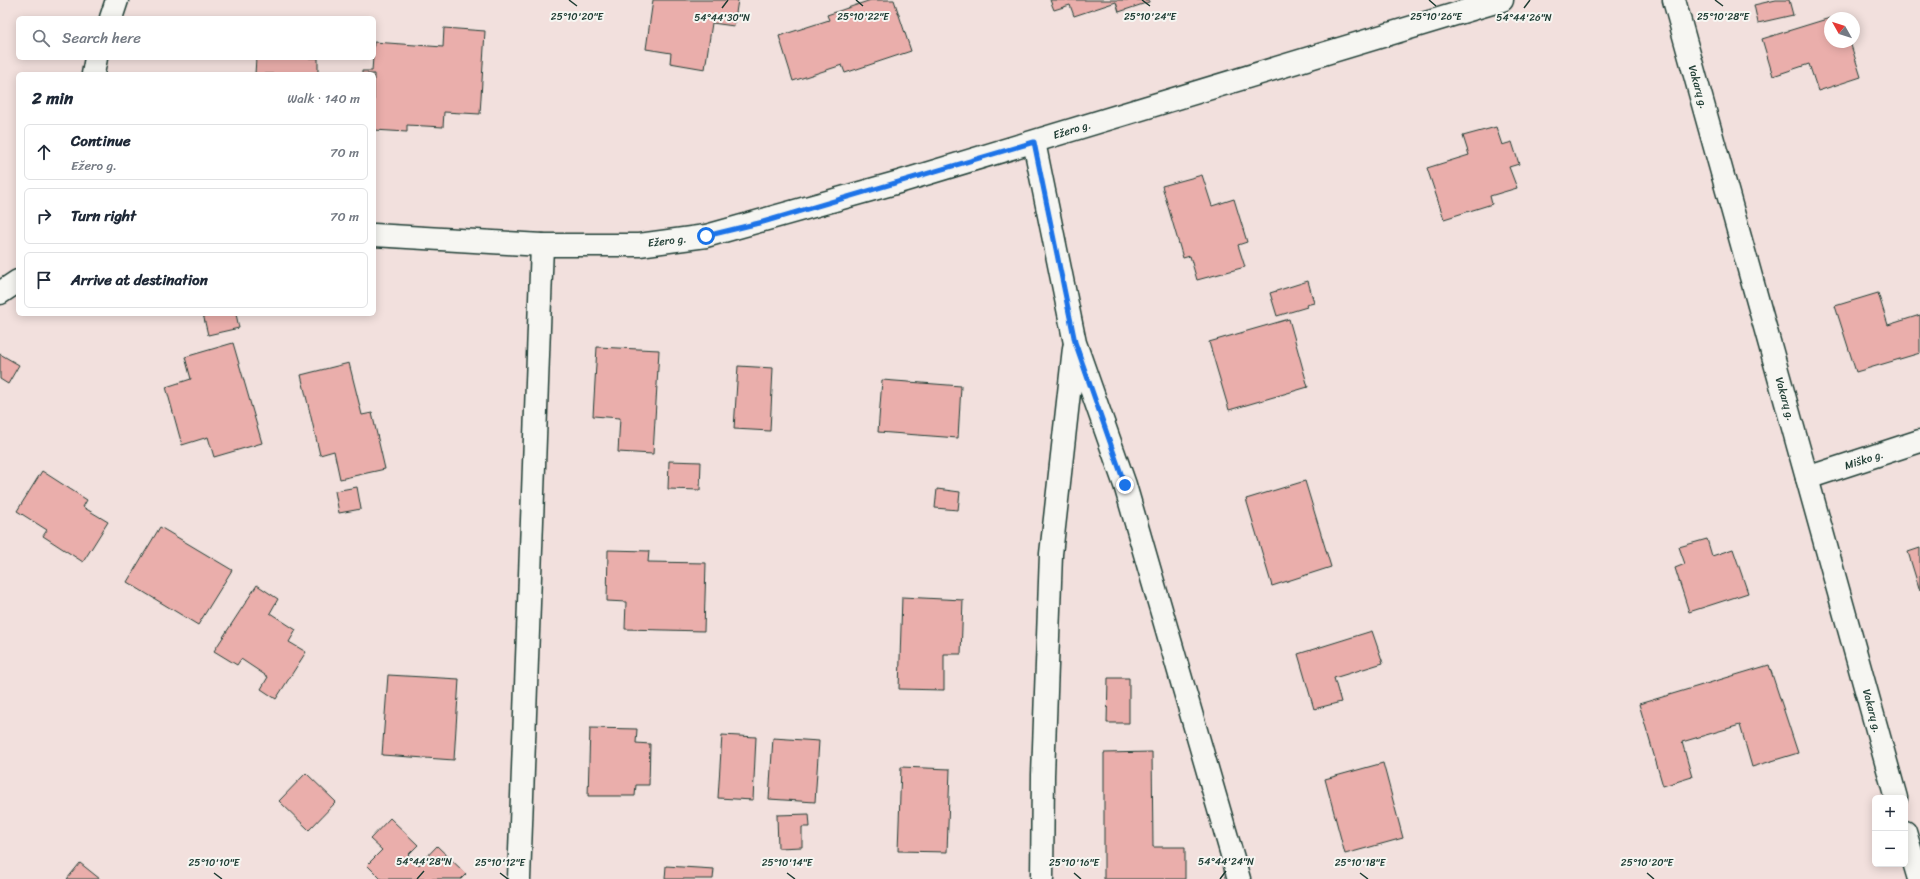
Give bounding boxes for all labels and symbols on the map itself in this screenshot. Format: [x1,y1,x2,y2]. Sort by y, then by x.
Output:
text: 25°10'20"E [551,8,605,26]
text: 25°10'22"E [837,8,890,26]
text: 25°10'24"E [1124,8,1178,26]
text: 25°10'26"E [1410,8,1463,26]
text: 25°10'28"E [1697,8,1750,26]
text: 54°44'30"N [694,9,750,27]
text: 54°44'26"N [1496,9,1552,27]
north arrow [1824,12,1860,48]
street label: Vakarų g. [1683,63,1713,111]
street label: Ežero g. [1051,115,1093,145]
route start [697,227,715,245]
street label: Ežero g. [647,229,687,253]
street label: Vakarų g. [1770,375,1800,423]
street label: Miško g. [1842,445,1886,475]
route end [1116,476,1134,494]
street label: Vakarų g. [1857,687,1887,735]
text: 54°44'28"N [396,853,452,871]
text: 54°44'24"N [1198,853,1254,871]
text: 25°10'10"E [189,854,241,872]
text: 25°10'12"E [475,854,527,872]
text: 25°10'14"E [762,854,814,872]
text: 25°10'16"E [1049,854,1101,872]
text: 25°10'18"E [1335,854,1387,872]
text: 25°10'20"E [1621,854,1675,872]

